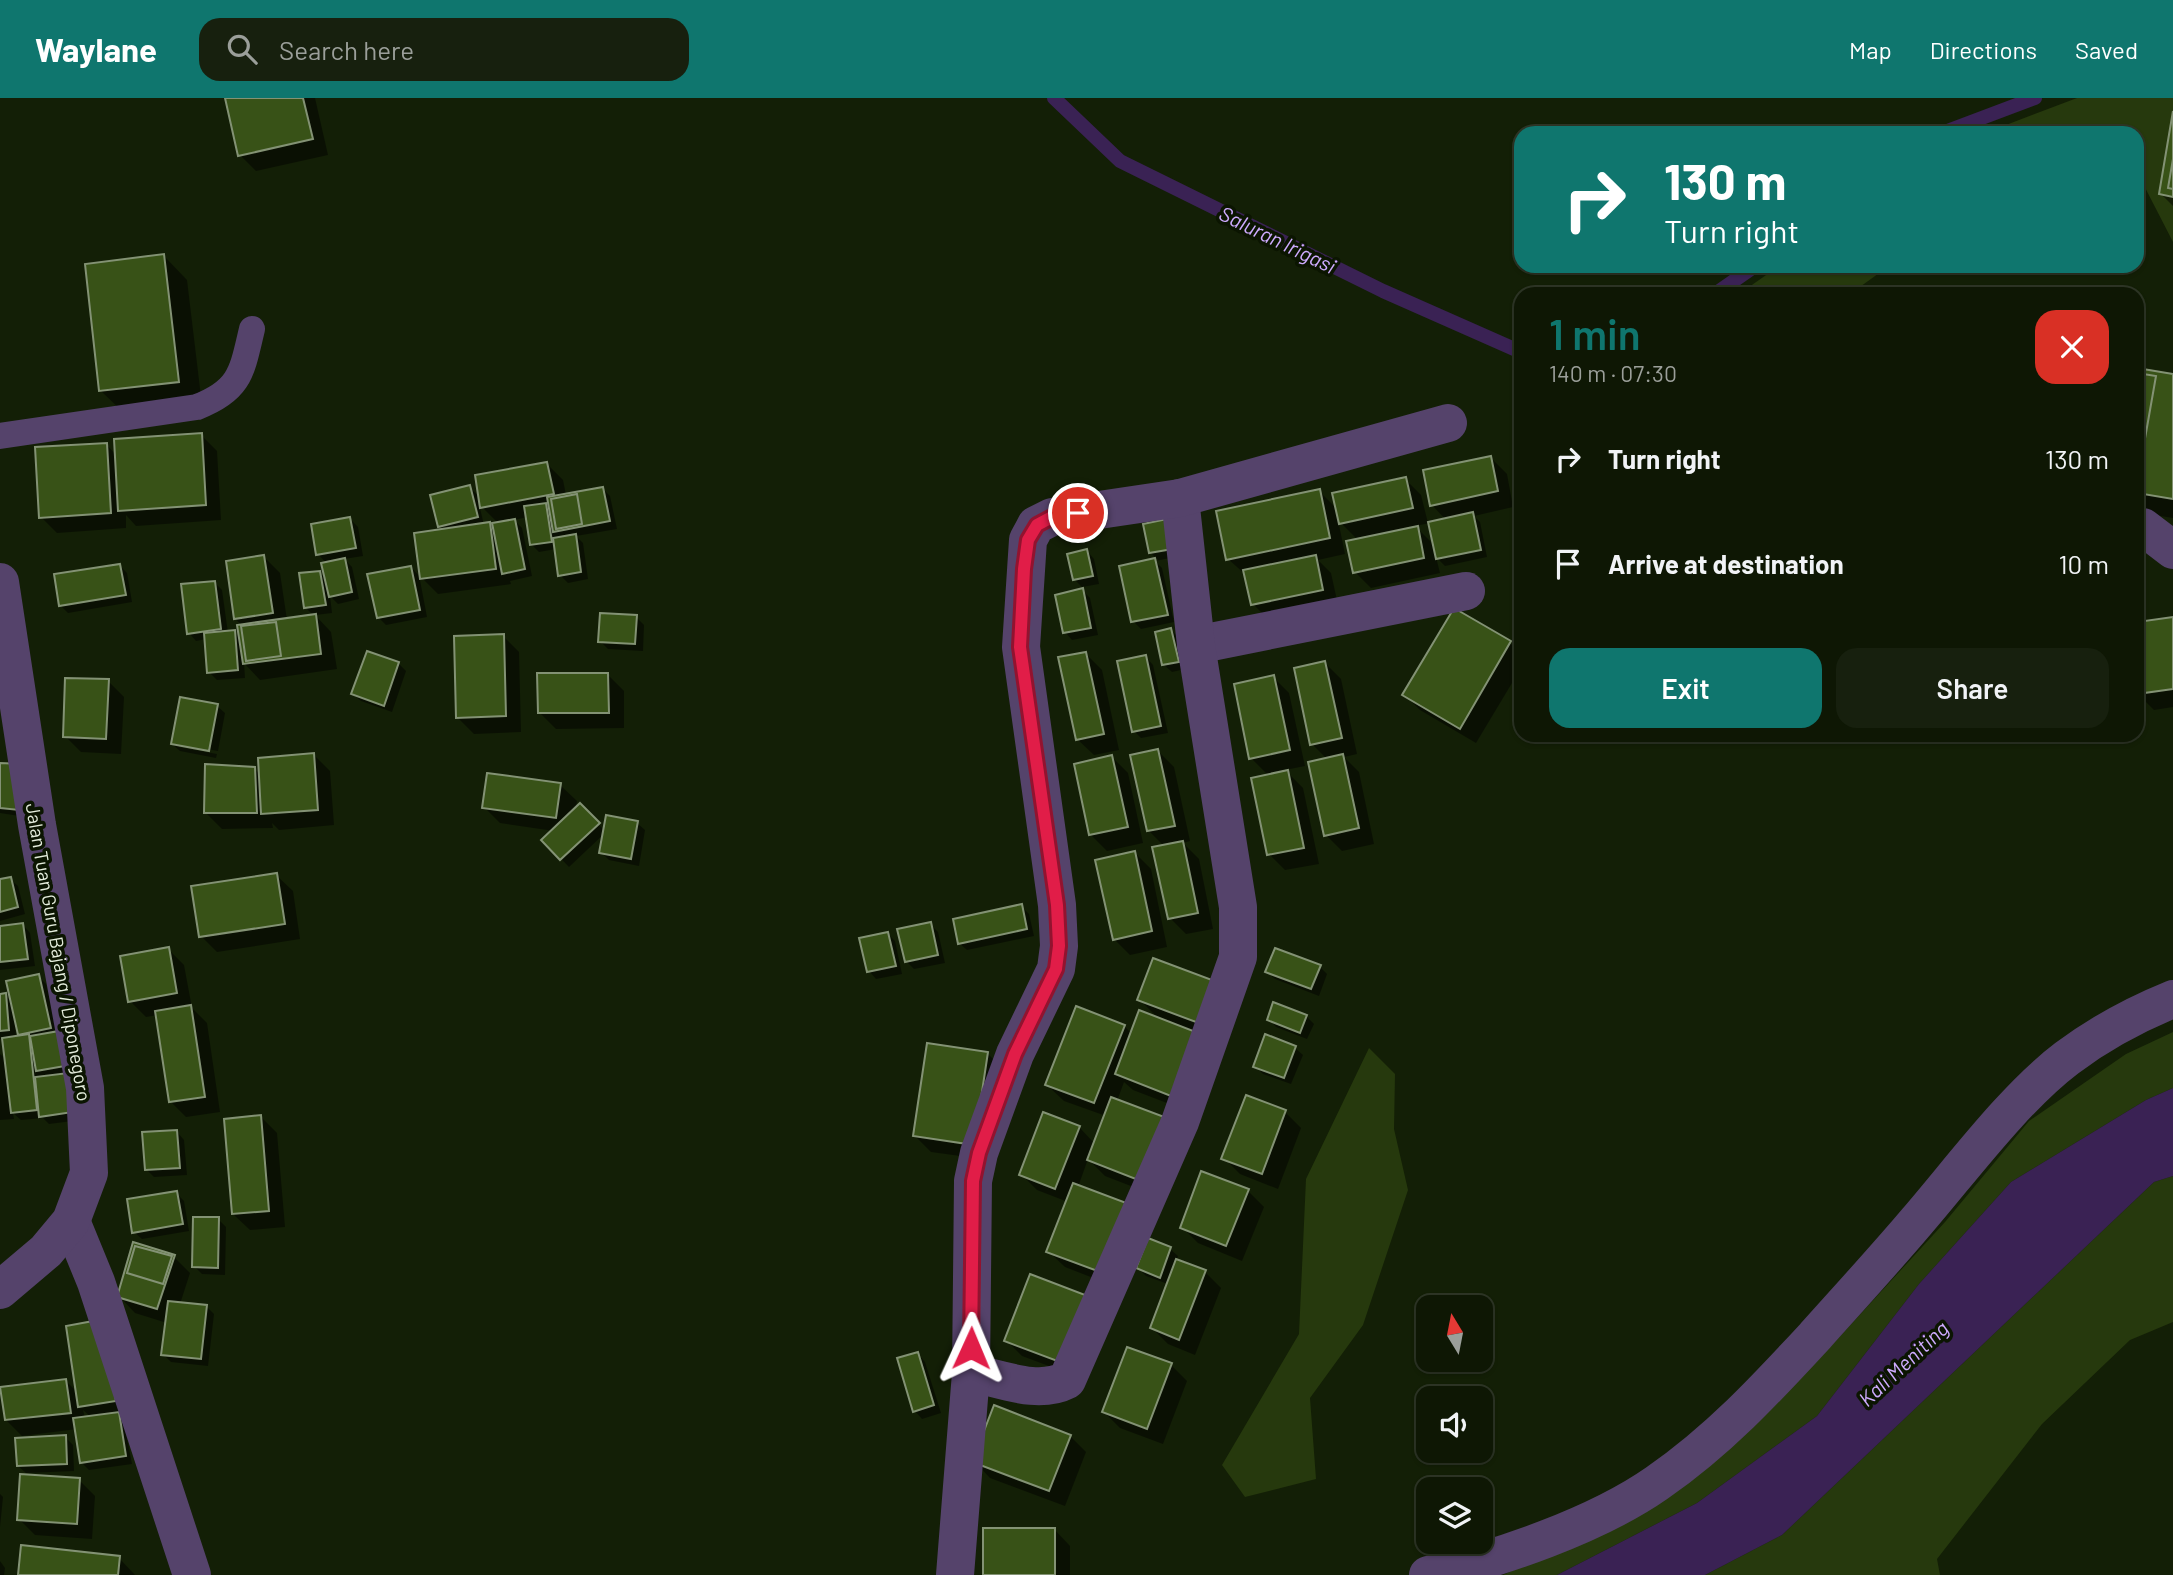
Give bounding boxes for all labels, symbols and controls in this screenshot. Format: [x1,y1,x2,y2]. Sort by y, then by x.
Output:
search box [199,18,689,81]
text: Waylane [35,29,157,69]
icon: search [223,30,261,68]
text: Search here [279,34,414,65]
text: Map [1849,35,1892,64]
text: Directions [1930,35,2037,64]
text: Saved [2075,35,2138,64]
text: 130 m [1664,151,1786,210]
icon: right [1549,154,1640,245]
water label: Saluran Irigasi [1216,200,1341,278]
text: Turn right [1664,211,1799,249]
text: 1 min [1549,308,1641,358]
button: close [2035,310,2109,384]
text: 140 m · 07:30 [1549,359,1677,387]
icon: right [1549,440,1587,478]
text: Turn right [1608,443,1721,474]
text: 130 m [2045,443,2109,474]
pin [1048,483,1108,543]
icon: arrive [1059,494,1097,532]
icon: arrive [1549,545,1587,583]
text: Arrive at destination [1608,548,1844,579]
text: 10 m [2059,548,2109,579]
button: Exit [1549,648,1822,728]
button: Share [1836,648,2109,728]
street label: Jalan Tuan Guru Bajang / Diponegoro [21,801,97,1103]
north arrow [1416,1295,1493,1372]
map controls [1416,1295,1493,1554]
position arrow [934,1311,1008,1385]
water label: Kali Meniting [1853,1315,1953,1411]
button: sound [1416,1386,1493,1463]
button: layers [1416,1477,1493,1554]

